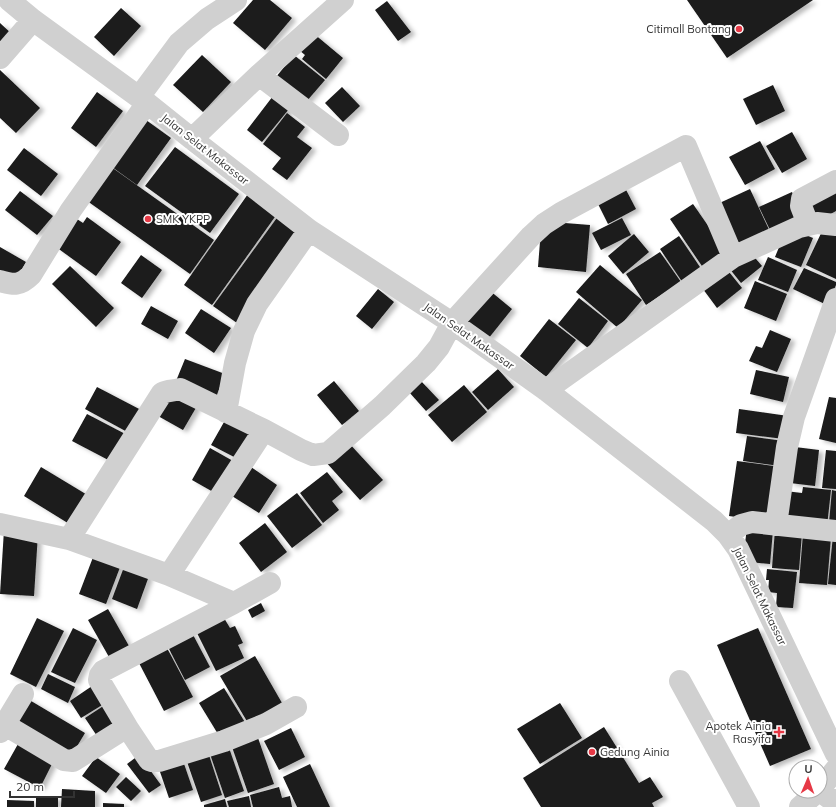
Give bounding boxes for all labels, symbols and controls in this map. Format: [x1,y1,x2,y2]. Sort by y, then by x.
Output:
place label: Citimall Bontang [646,22,731,36]
marker: Citimall Bontang [734,24,744,34]
street label: Jalan Selat Makassar [158,110,252,188]
place label: SMK YKPP [156,212,210,226]
marker: SMK YKPP [143,214,153,224]
street label: Jalan Selat Makassar [421,299,517,373]
street label: Jalan Selat Makassar [730,545,790,647]
place label: Apotek Ainia Rasyifa [705,719,771,746]
marker: Apotek Ainia Rasyifa [774,727,784,737]
place label: Gedung Ainia [600,745,669,759]
marker: Gedung Ainia [587,747,597,757]
north arrow [788,759,828,799]
text: U [804,762,813,776]
scale bar [10,773,74,799]
text: 20 m [16,779,44,794]

